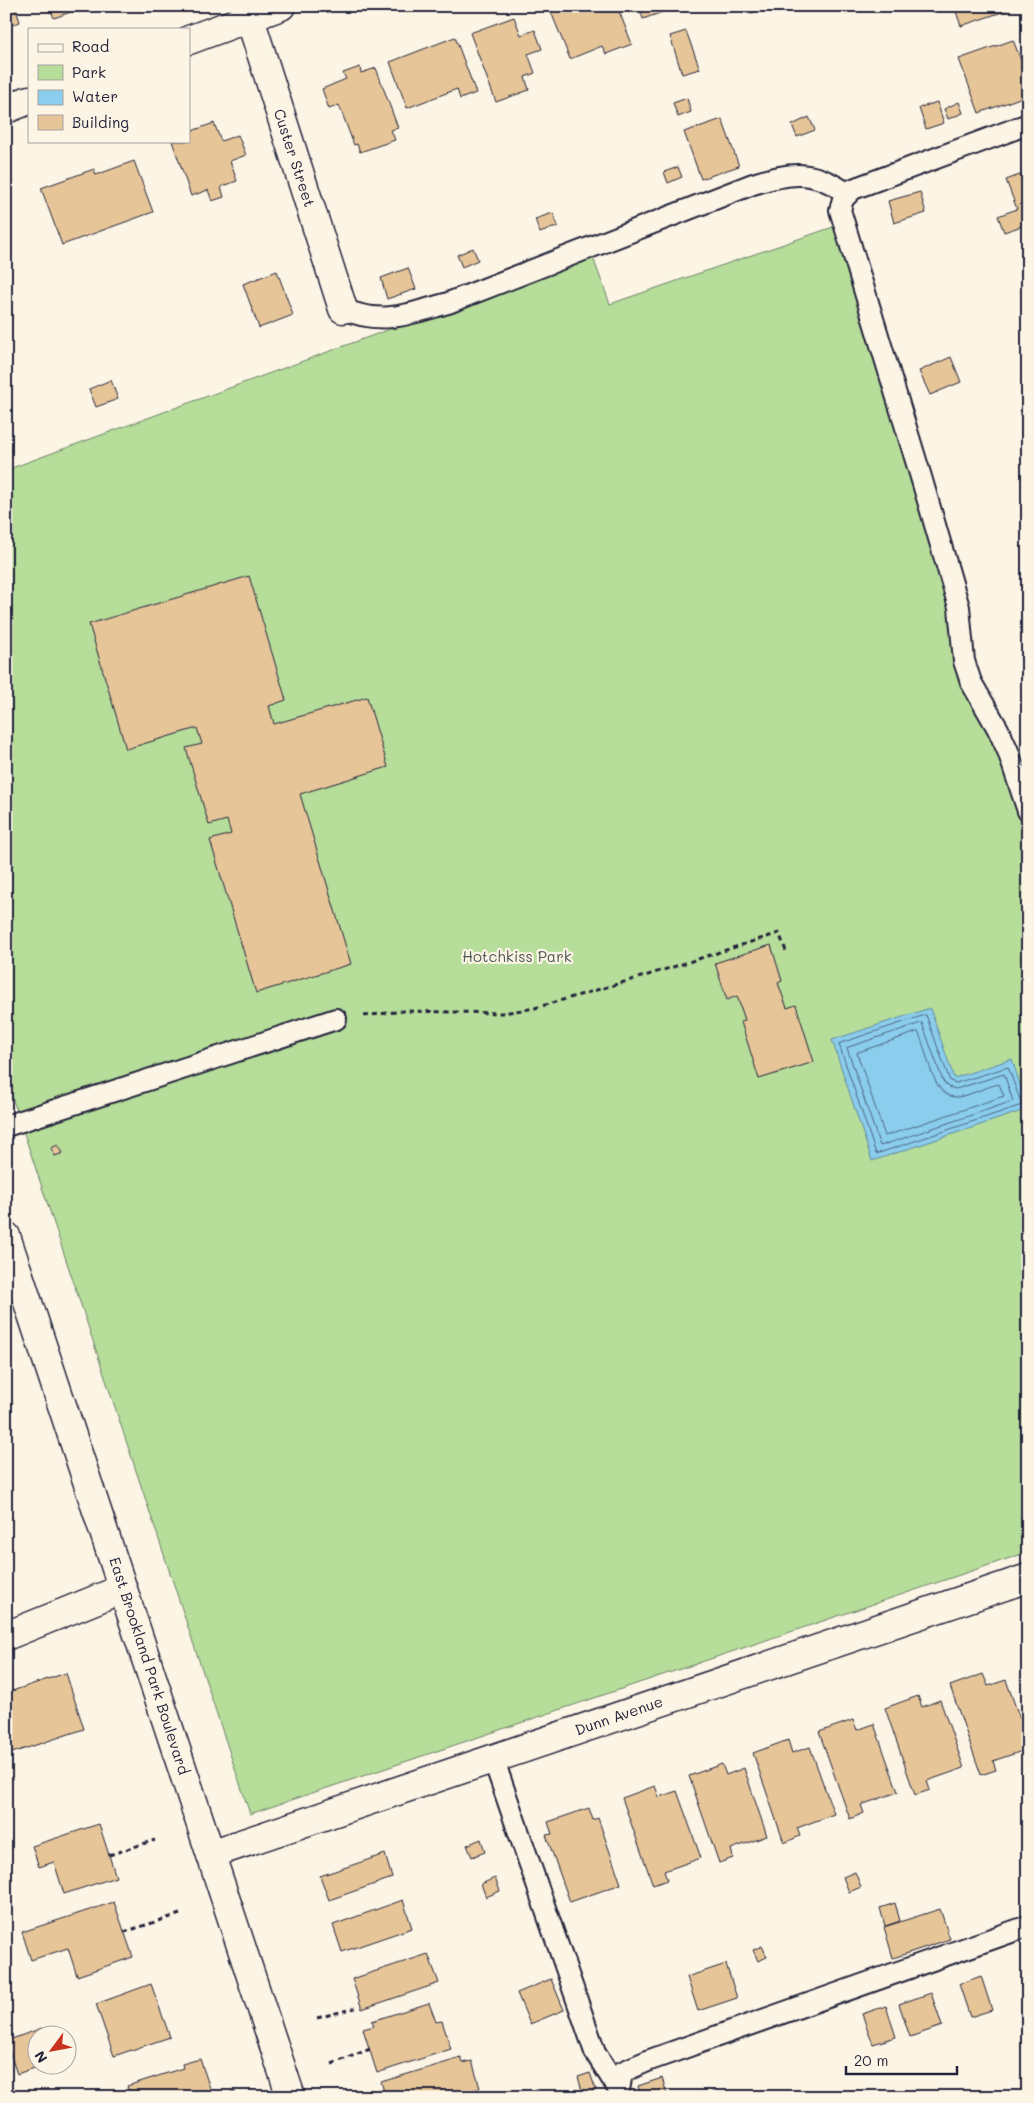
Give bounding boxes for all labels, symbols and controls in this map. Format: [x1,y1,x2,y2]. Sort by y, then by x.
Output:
legend [28,28,190,142]
text: Road [72,36,109,56]
text: Park [72,62,106,82]
text: Water [72,86,118,106]
street label: Custer Street [270,106,320,209]
text: Building [72,112,129,132]
park label: Hotchkiss Park [462,946,572,966]
street label: East Brookland Park Boulevard [105,1554,195,1777]
street label: Dunn Avenue [572,1691,665,1739]
north arrow [28,2026,78,2076]
scale bar [846,2043,958,2075]
text: N [30,2048,51,2067]
text: 20 m [854,2050,888,2070]

